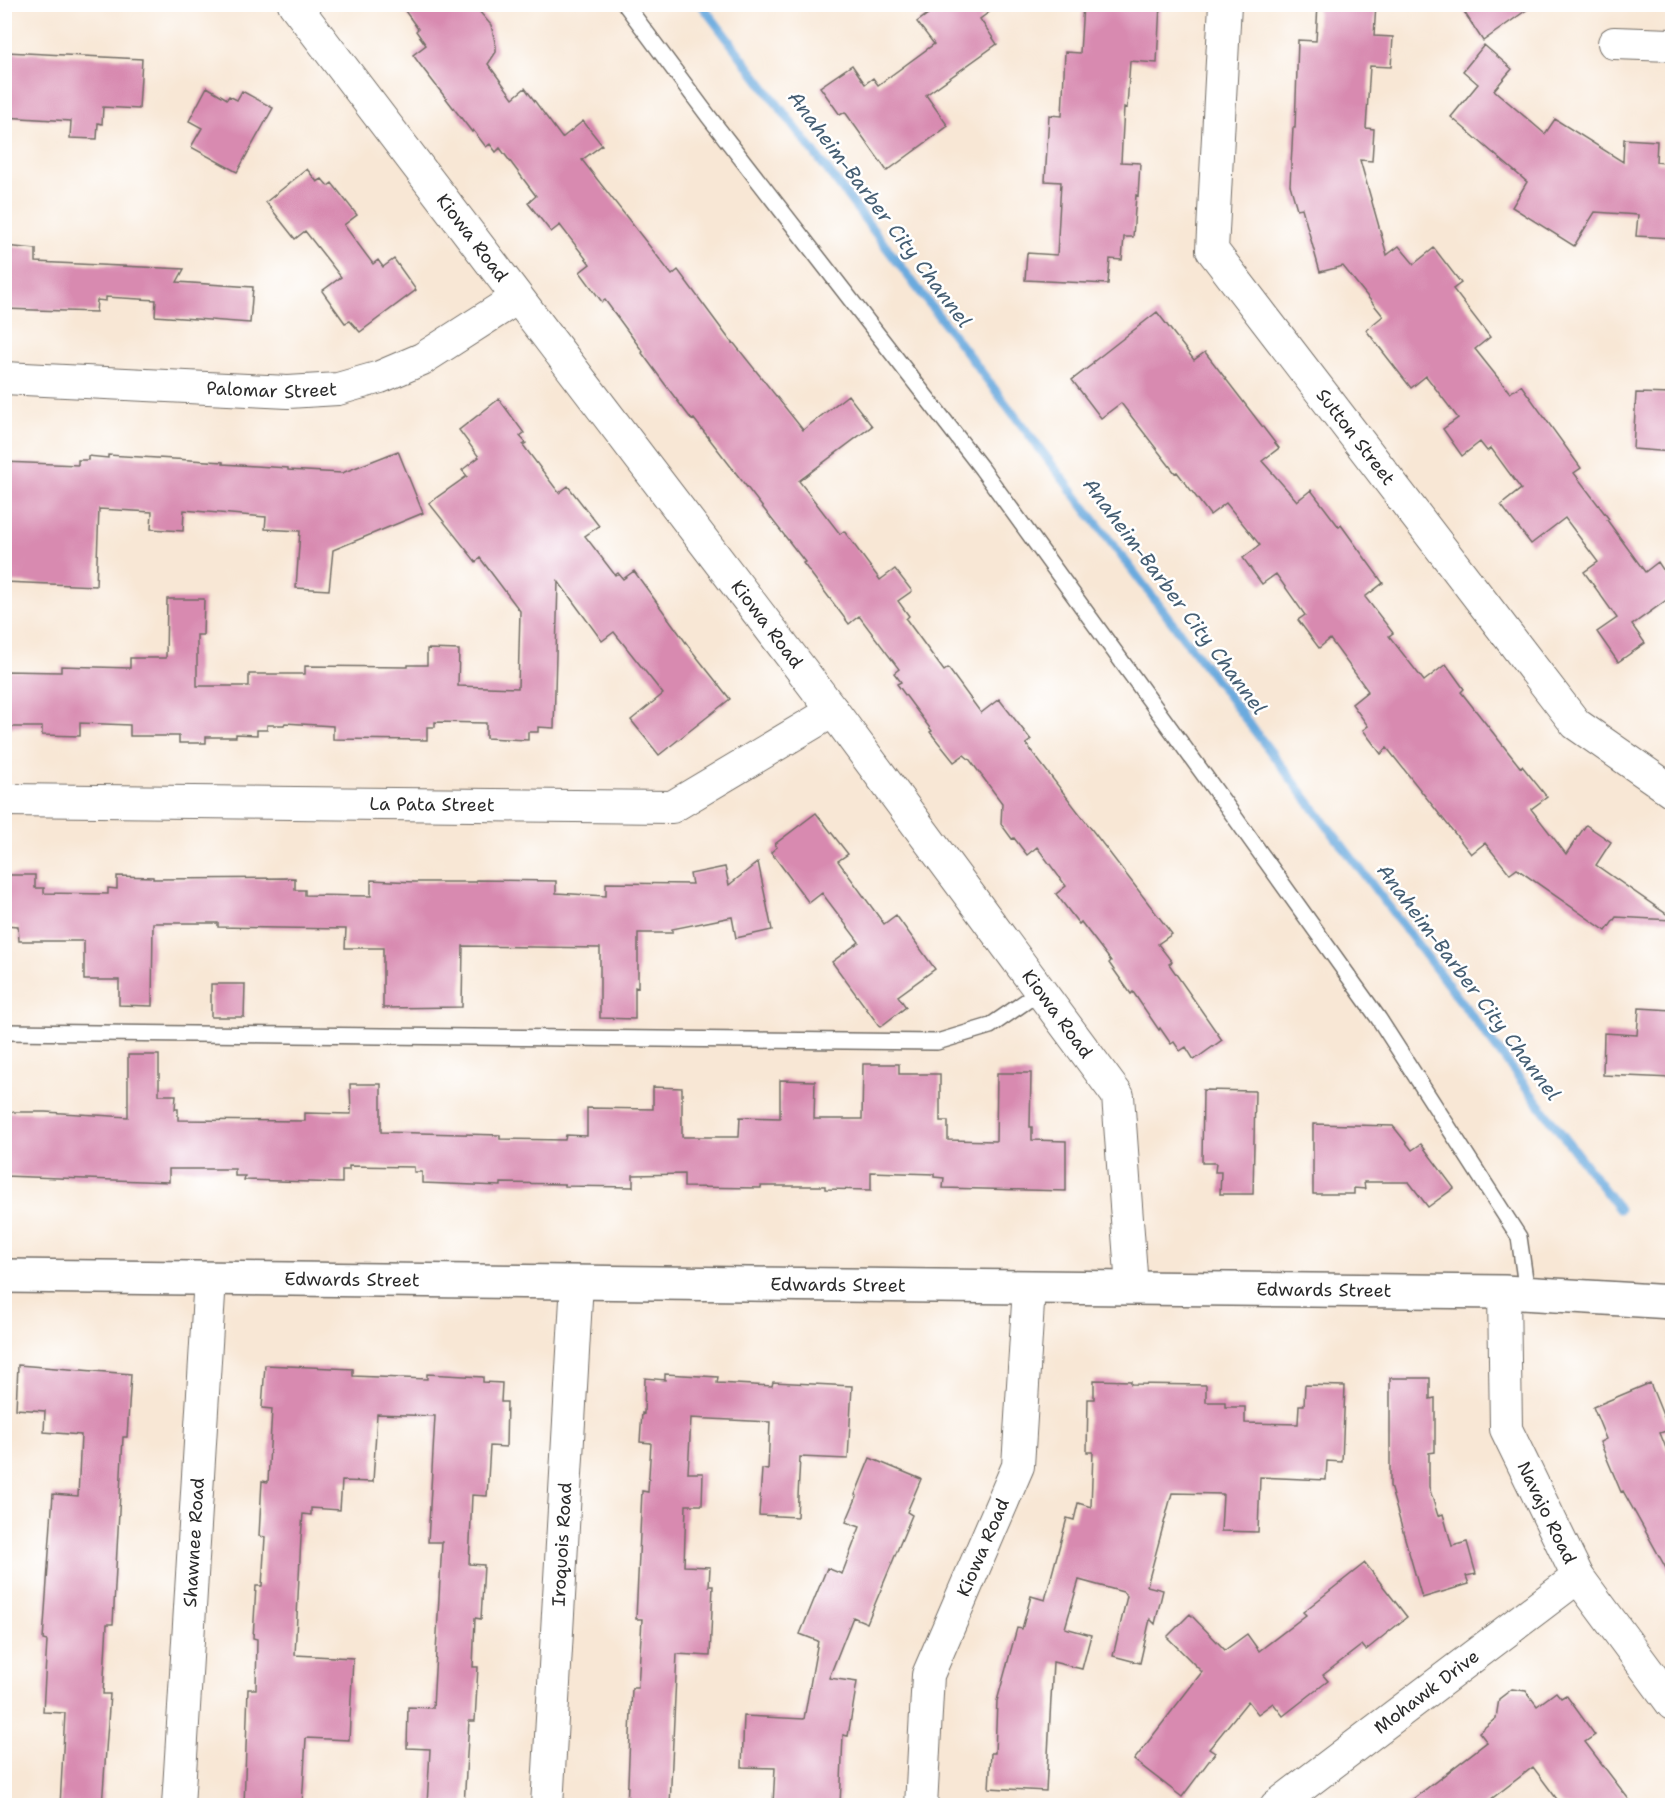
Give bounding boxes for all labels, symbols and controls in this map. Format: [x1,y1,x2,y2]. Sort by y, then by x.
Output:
water label: Anaheim-Barber City Channel [782,85,978,333]
street label: Kiowa Road [431,189,514,287]
street label: Palomar Street [206,376,338,404]
street label: Sutton Street [1311,384,1400,490]
water label: Anaheim-Barber City Channel [1077,472,1273,720]
street label: Kiowa Road [726,575,808,673]
street label: La Pata Street [369,792,495,817]
water label: Anaheim-Barber City Channel [1371,858,1567,1106]
street label: Kiowa Road [1016,965,1098,1063]
street label: Edwards Street [284,1267,420,1292]
street label: Edwards Street [770,1272,906,1298]
street label: Edwards Street [1256,1277,1392,1303]
street label: Navajo Road [1512,1457,1582,1568]
street label: Shawnee Road [178,1477,210,1608]
street label: Iroquois Road [546,1482,578,1607]
street label: Kiowa Road [951,1495,1015,1600]
street label: Mohawk Drive [1369,1644,1484,1739]

